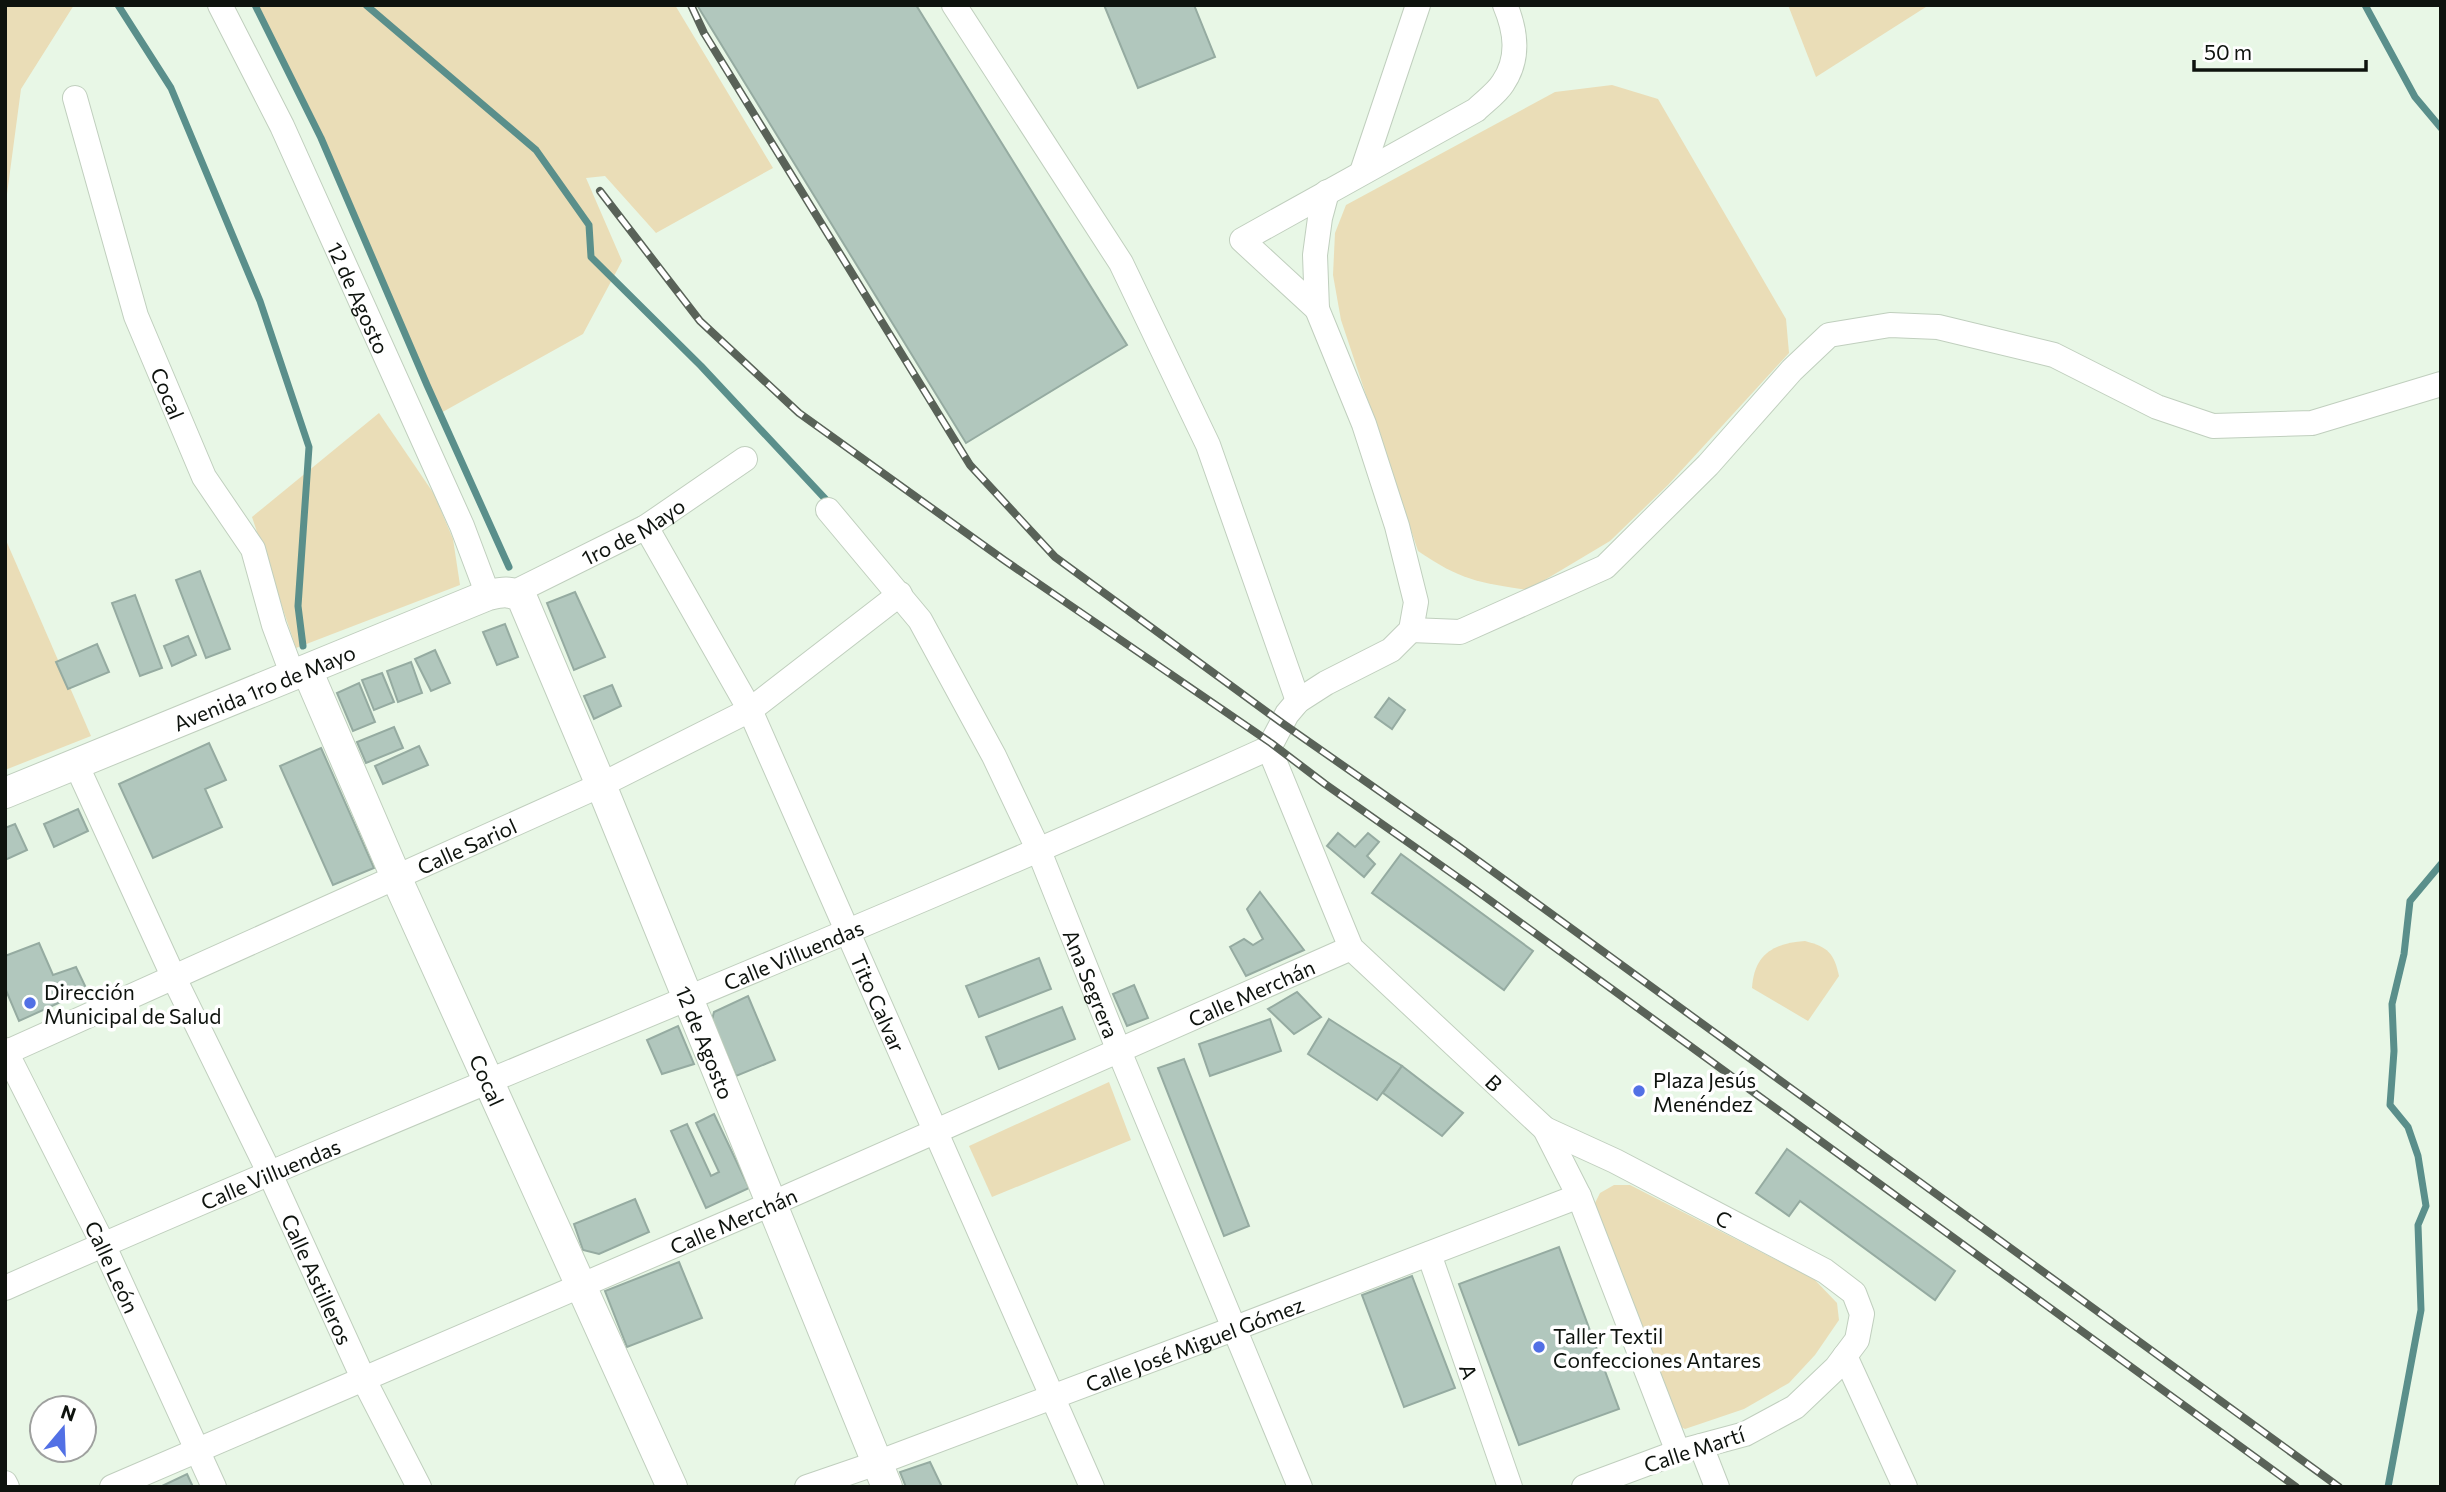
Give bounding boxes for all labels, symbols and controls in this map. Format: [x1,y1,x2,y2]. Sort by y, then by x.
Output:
scale bar [2194,28,2366,72]
text: 50 m [2204,39,2252,64]
street label: 12 de Agosto [323,238,395,357]
street label: Cocal [147,363,190,423]
street label: 1ro de Mayo [577,492,689,570]
street label: Avenida 1ro de Mayo [169,638,359,735]
street label: Calle Sariol [413,812,520,879]
street label: Calle Villuendas [720,914,867,995]
street label: Ana Segrera [1059,926,1125,1041]
street label: Tito Calvar [846,950,911,1055]
street label: Calle Merchán [1184,953,1318,1031]
place label: Dirección Municipal de Salud [44,979,221,1028]
street label: 12 de Agosto [672,982,740,1102]
marker: Dirección Municipal de Salud [22,995,38,1011]
street label: Cocal [465,1050,510,1109]
place label: Plaza Jesús Menéndez [1653,1067,1756,1116]
street label: B [1481,1068,1508,1096]
marker: Plaza Jesús Menéndez [1631,1083,1647,1099]
street label: Calle Villuendas [197,1133,344,1214]
street label: Calle Merchán [666,1182,800,1259]
street label: C [1712,1204,1736,1232]
street label: Calle Astilleros [277,1210,358,1348]
street label: Calle León [81,1216,145,1317]
street label: Calle José Miguel Gómez [1082,1291,1307,1396]
place label: Taller Textil Confecciones Antares [1553,1323,1761,1372]
marker: Taller Textil Confecciones Antares [1531,1339,1547,1355]
street label: A [1456,1360,1484,1382]
north arrow [28,1394,98,1464]
text: N [58,1399,79,1426]
street label: Calle Martí [1640,1421,1748,1477]

